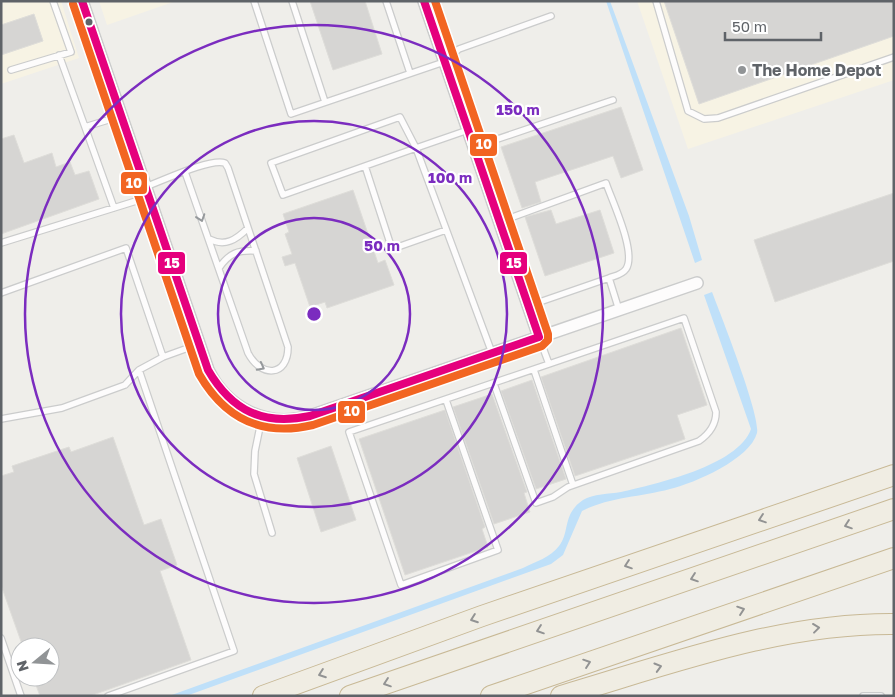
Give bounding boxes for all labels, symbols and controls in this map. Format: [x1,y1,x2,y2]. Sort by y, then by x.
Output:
scale bar [725,10,821,42]
unlabelled marker [84,17,94,27]
text: 50 m [732,17,767,35]
place label: The Home Depot [752,60,881,80]
marker: The Home Depot [736,64,748,76]
text: 150 m [496,100,540,118]
line badge: 10 [469,133,498,157]
text: 10 [476,135,492,152]
text: 100 m [428,168,472,186]
line badge: 10 [120,171,148,195]
text: 10 [126,174,142,191]
one-way arrow [196,214,206,222]
text: 50 m [364,236,400,254]
line badge: 15 [157,251,186,275]
line badge: 15 [499,251,528,275]
text: 15 [164,254,180,271]
text: 15 [506,254,522,271]
centre of rings [305,305,323,323]
one-way arrow [256,361,265,371]
line badge: 10 [337,400,366,424]
text: 10 [344,402,360,419]
one-way arrow [758,514,766,524]
one-way arrow [844,519,852,529]
one-way arrow [624,560,633,570]
one-way arrow [690,572,699,582]
one-way arrow [736,606,745,616]
one-way arrow [471,613,479,623]
one-way arrow [812,623,820,634]
one-way arrow [537,625,545,635]
north arrow [10,637,60,687]
text: N [12,658,32,674]
one-way arrow [582,659,591,669]
one-way arrow [654,663,662,673]
one-way arrow [318,668,327,678]
one-way arrow [383,677,391,687]

